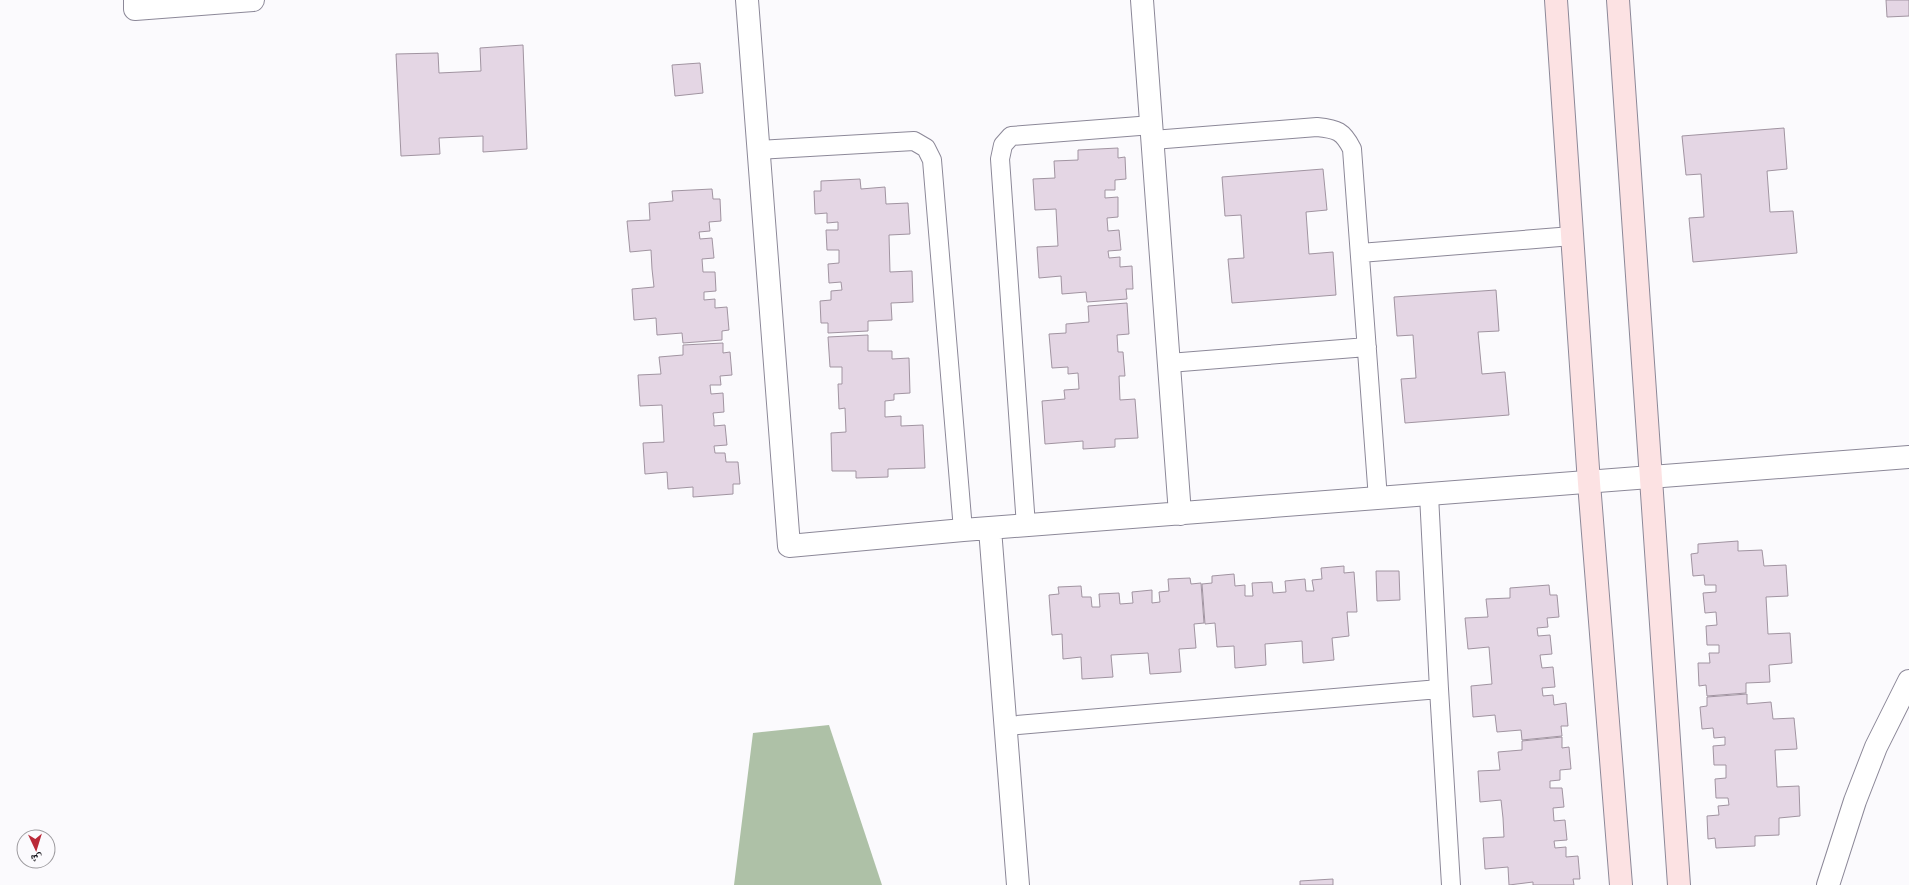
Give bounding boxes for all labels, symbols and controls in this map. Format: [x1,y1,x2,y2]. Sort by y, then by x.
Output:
north arrow [16,829,56,869]
text: ش [30,851,43,865]

